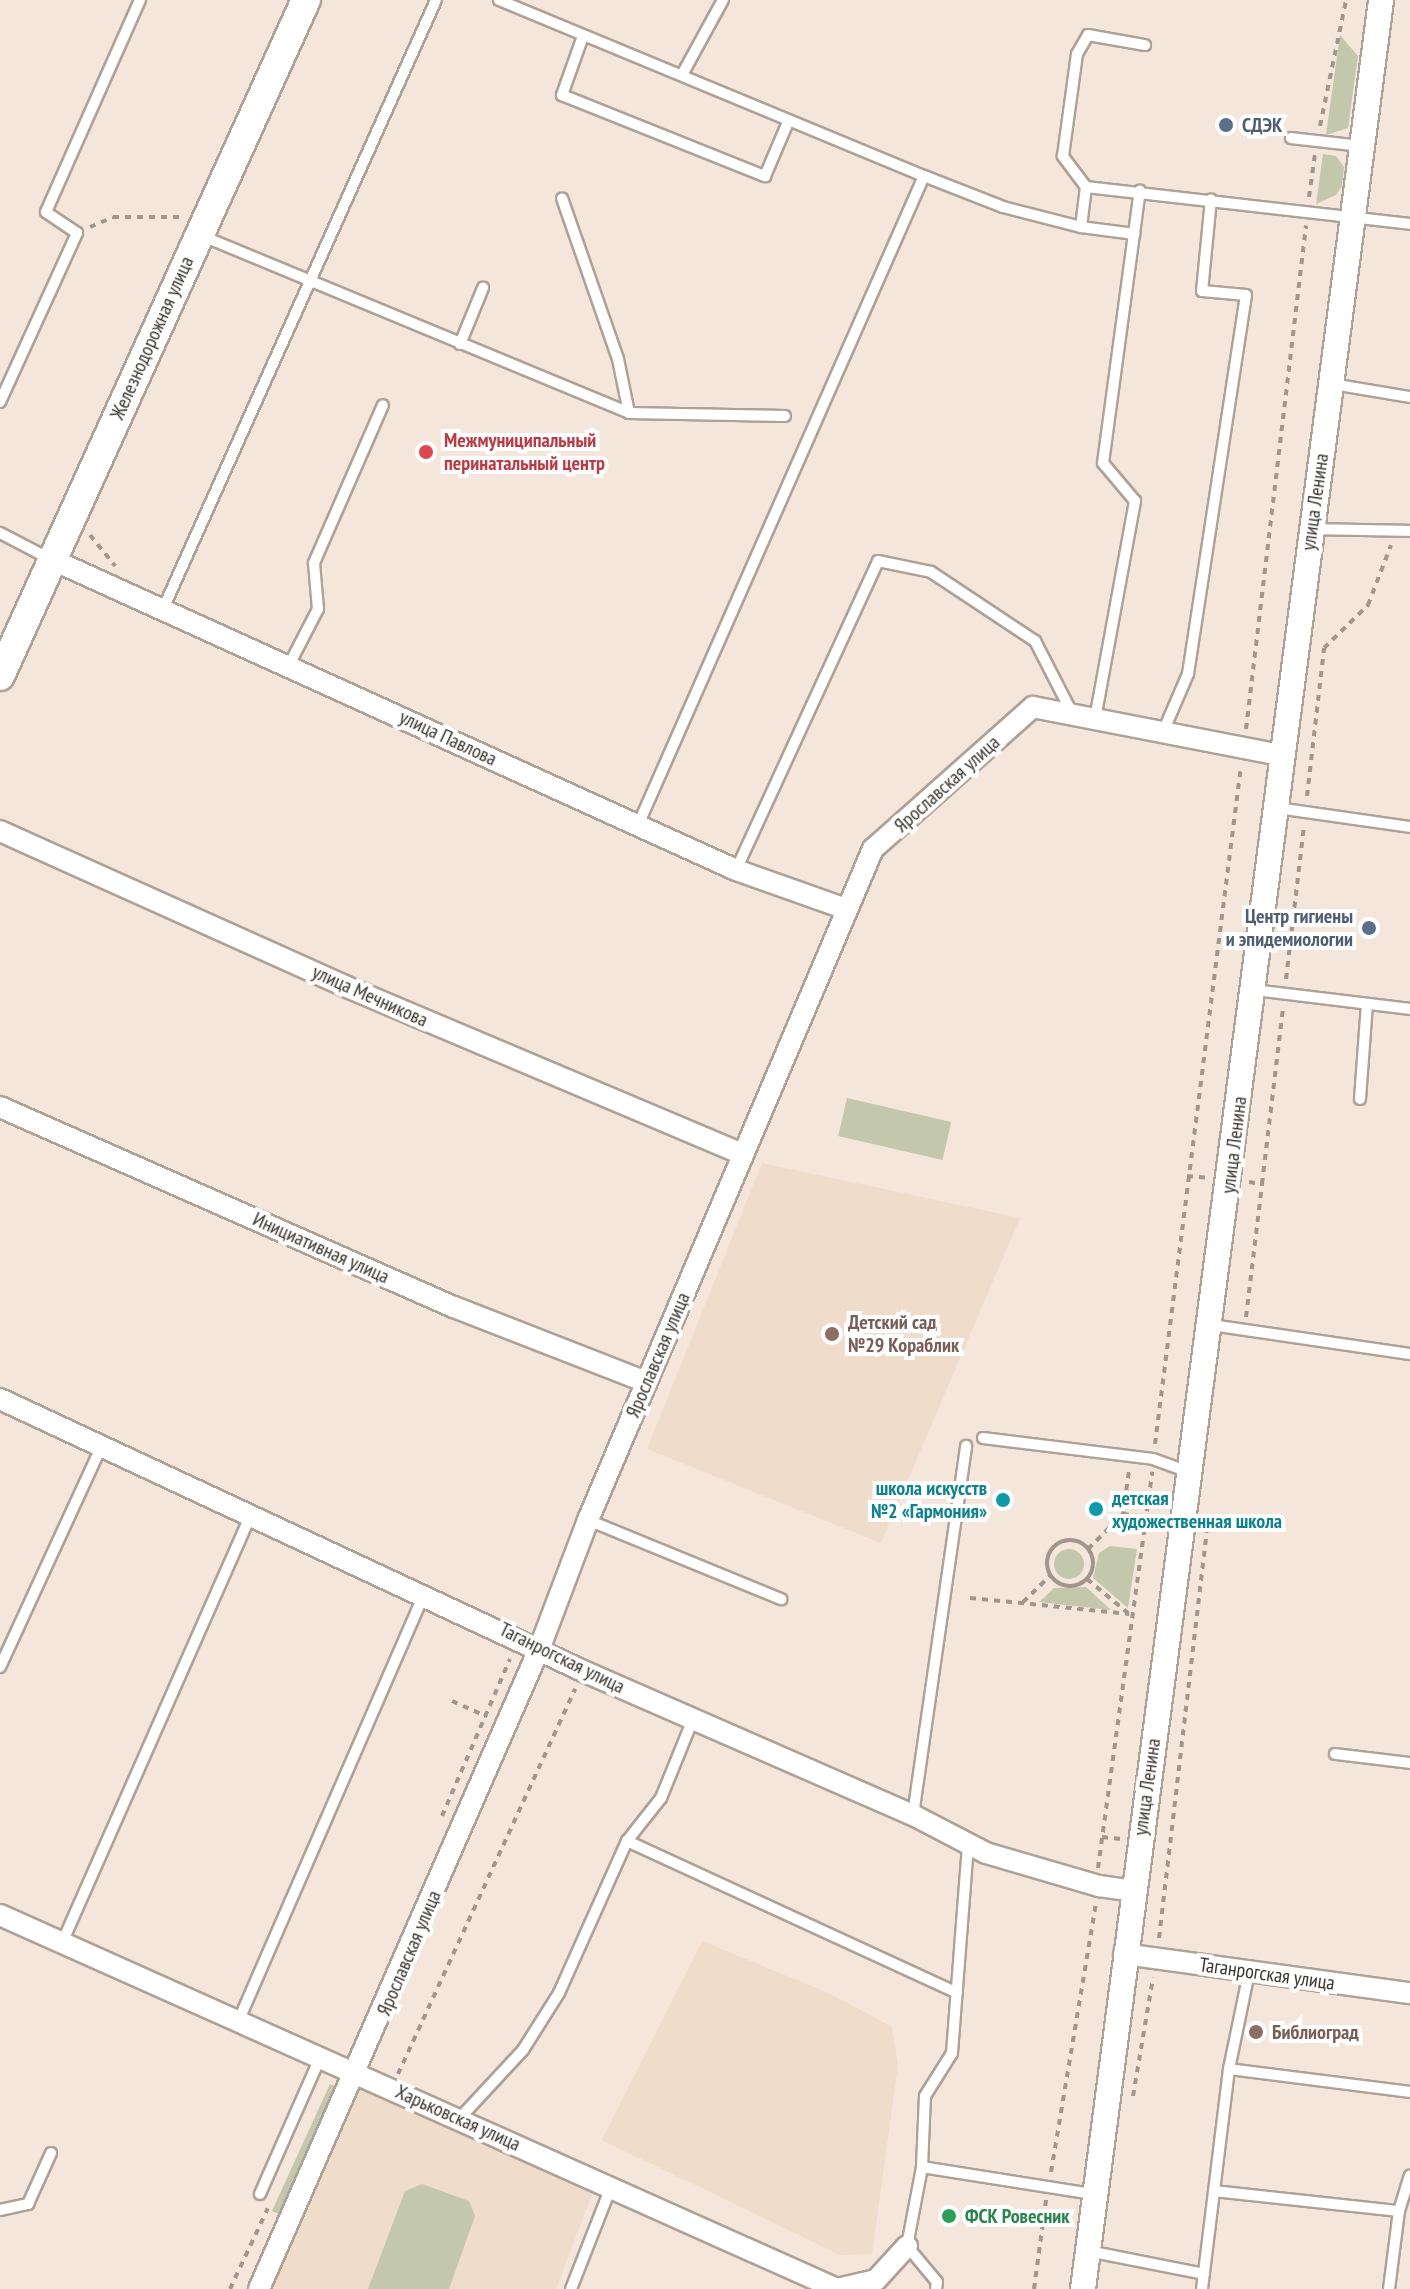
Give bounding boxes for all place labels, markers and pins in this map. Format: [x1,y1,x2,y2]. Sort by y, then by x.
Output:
place label: СДЭК [1242,113,1282,137]
marker: СДЭК [1217,116,1235,134]
place label: Межмуниципальный перинатальный центр [444,428,605,475]
marker: Межмуниципальный перинатальный центр [415,441,437,463]
place label: Центр гигиены и эпидемиологии [1226,904,1353,951]
marker: Центр гигиены и эпидемиологии [1360,919,1378,937]
place label: Детский сад №29 Кораблик [848,1310,959,1357]
marker: Детский сад №29 Кораблик [823,1325,841,1343]
place label: школа искусств №2 «Гармония» [871,1476,987,1523]
place label: детская художественная школа [1112,1486,1282,1533]
marker: школа искусств №2 «Гармония» [994,1491,1012,1509]
marker: детская художественная школа [1087,1500,1105,1518]
place label: Библиоград [1272,2020,1359,2044]
marker: Библиоград [1247,2023,1265,2041]
place label: ФСК Ровесник [965,2204,1070,2228]
marker: ФСК Ровесник [940,2207,958,2225]

